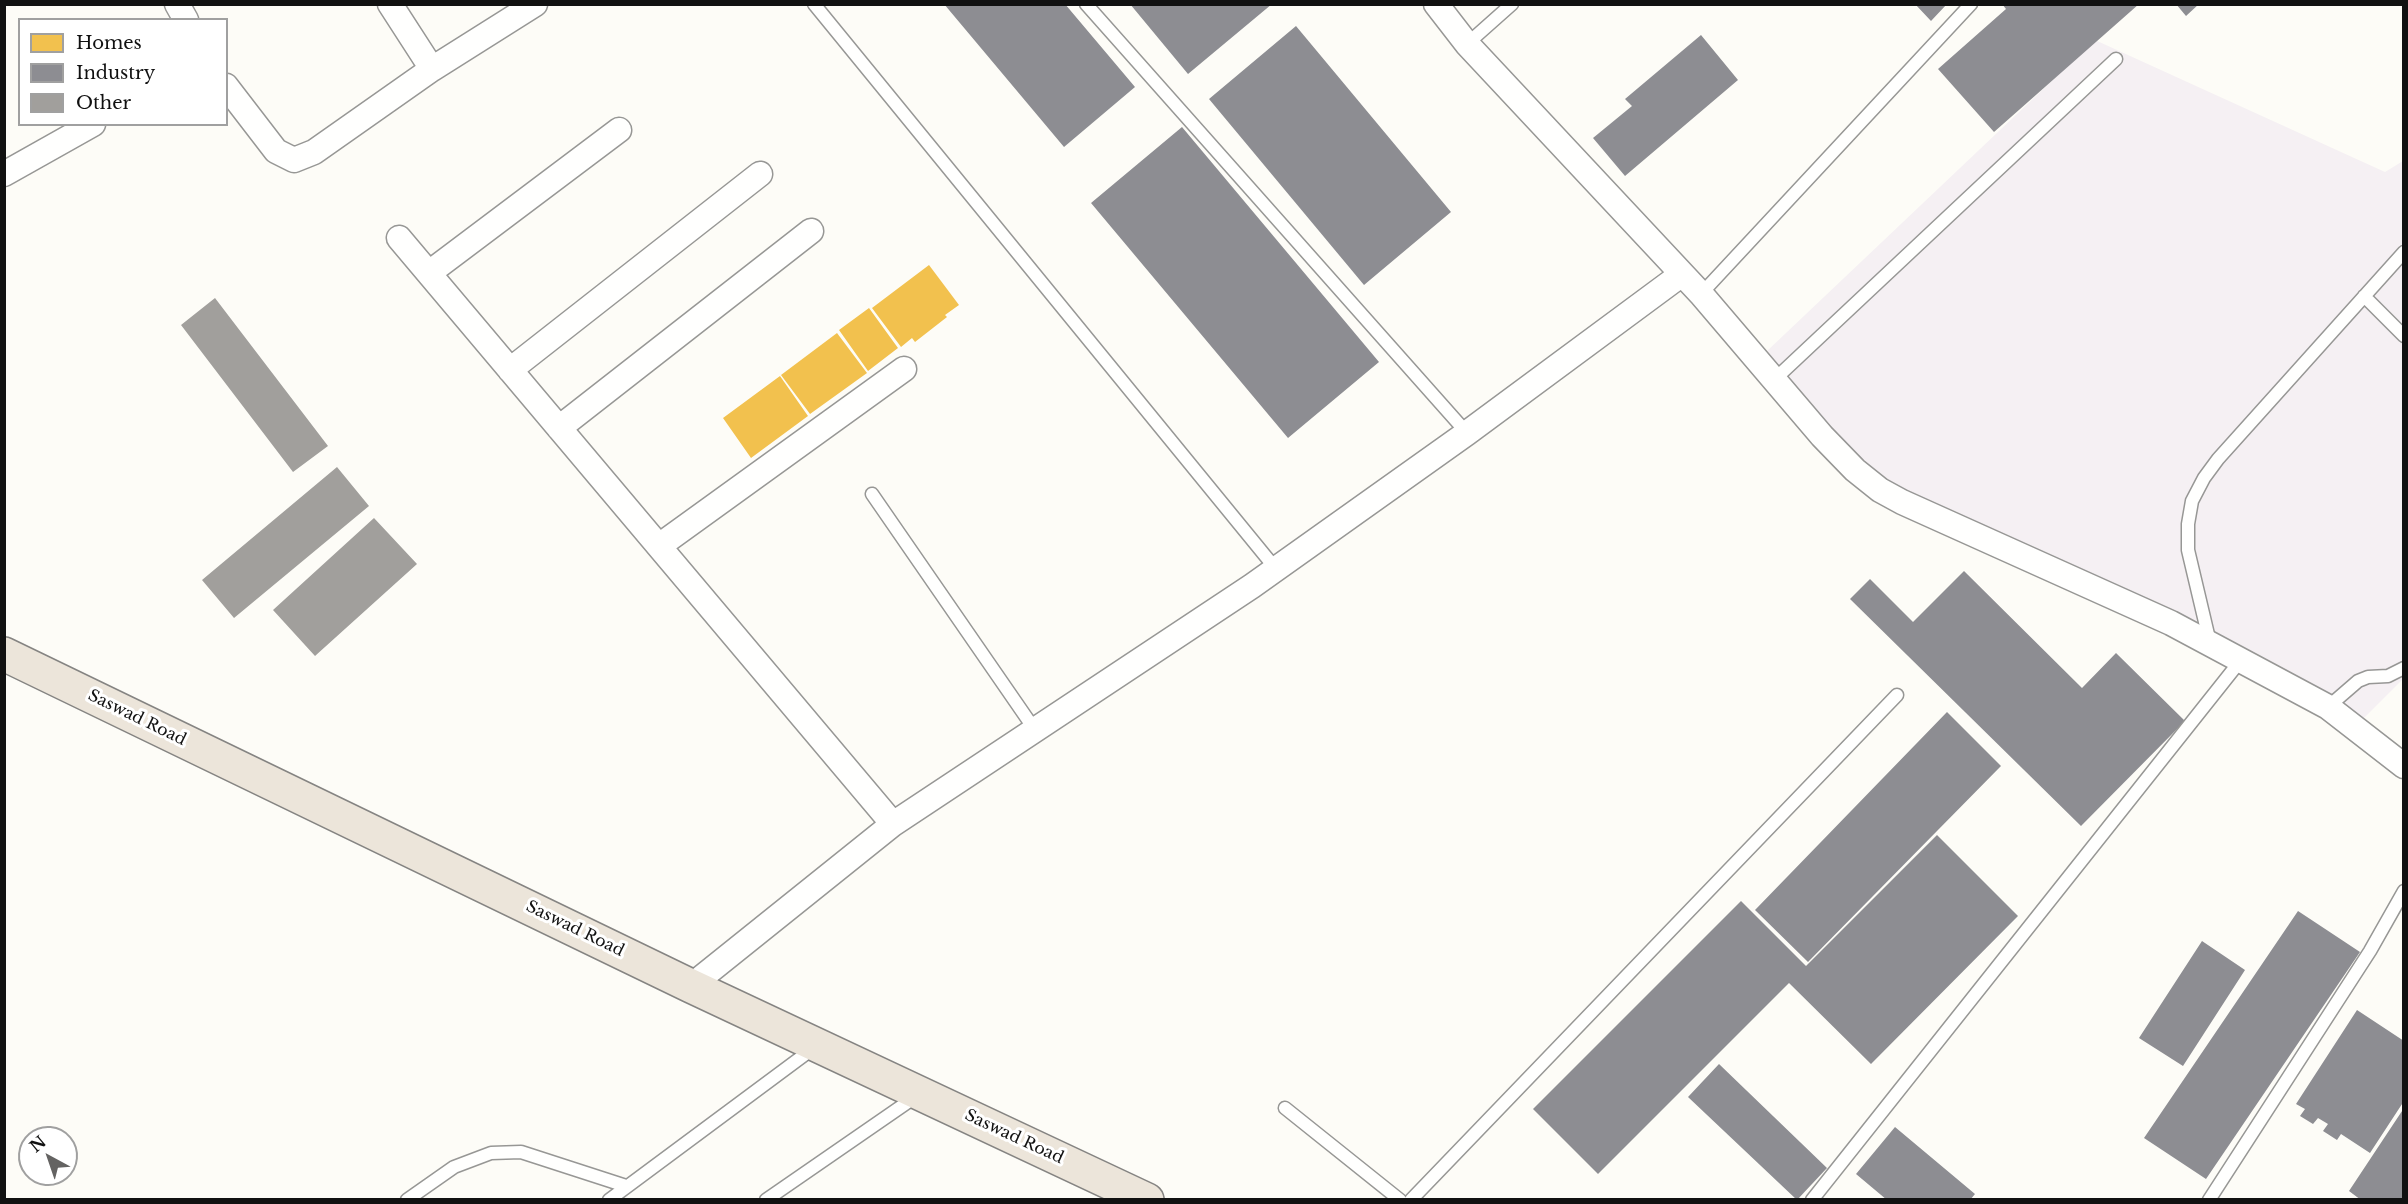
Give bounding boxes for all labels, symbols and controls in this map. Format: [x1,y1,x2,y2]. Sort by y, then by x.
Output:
legend [18,18,228,126]
text: Homes [76,32,142,54]
text: Industry [76,62,155,84]
text: Other [76,92,131,114]
street label: Saswad Road [85,686,189,750]
street label: Saswad Road [523,897,627,961]
street label: Saswad Road [962,1106,1066,1168]
north arrow [18,1126,78,1186]
text: N [26,1131,50,1156]

